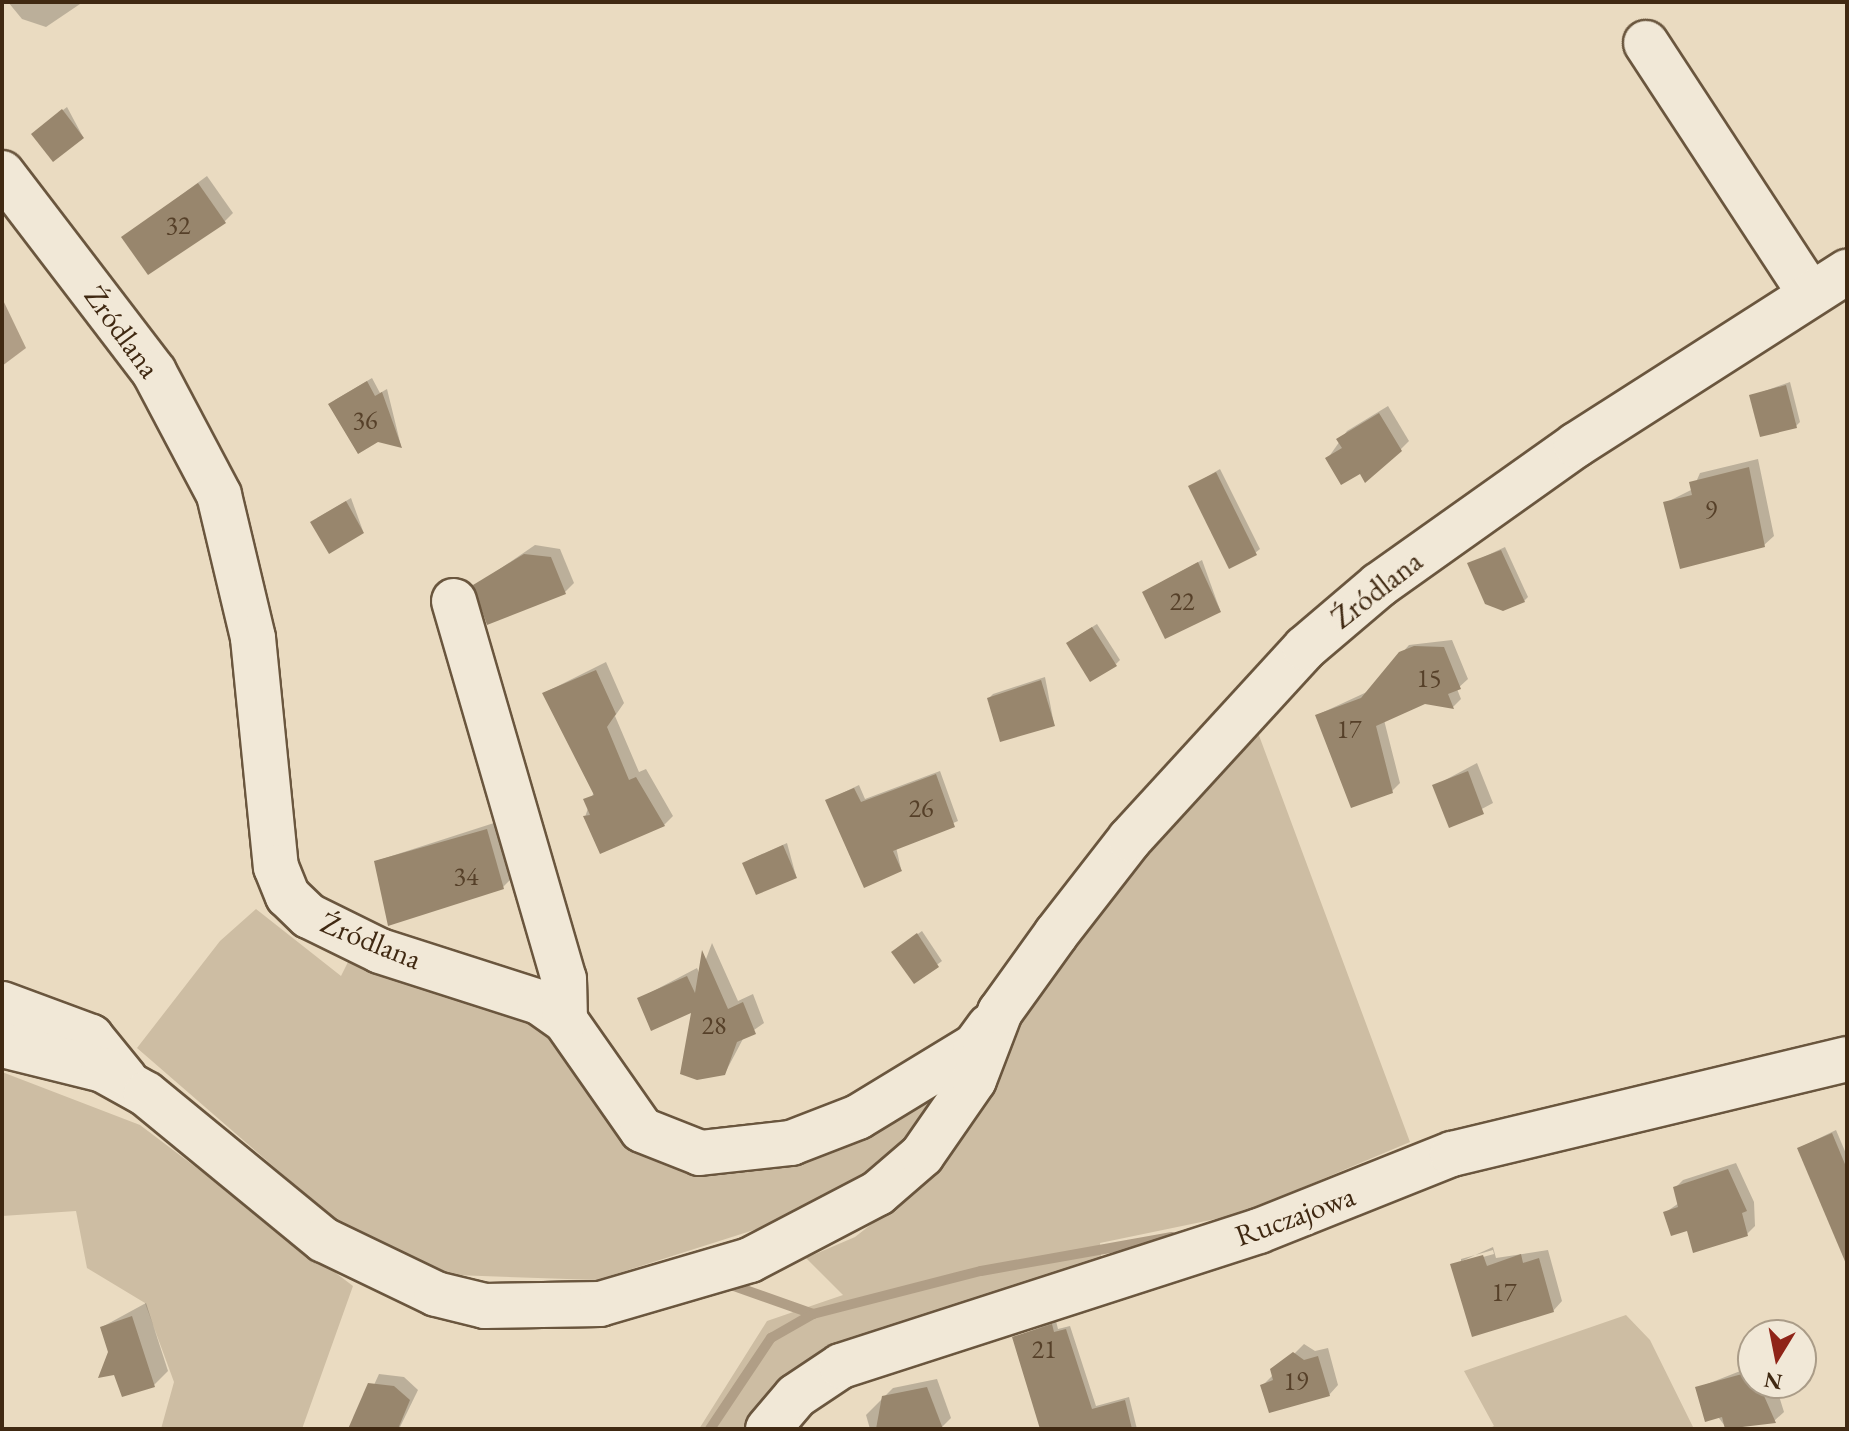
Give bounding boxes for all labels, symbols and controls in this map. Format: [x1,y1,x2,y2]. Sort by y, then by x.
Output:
house number: 32 [166,210,190,242]
street label: Źródlana [77,279,167,385]
house number: 36 [353,405,377,437]
house number: 9 [1705,495,1717,527]
street label: Źródlana [1325,543,1429,637]
house number: 22 [1170,586,1194,618]
house number: 15 [1417,663,1441,695]
house number: 17 [1337,714,1361,746]
house number: 26 [909,793,933,825]
house number: 34 [454,861,478,893]
street label: Źródlana [316,905,426,977]
house number: 28 [702,1010,726,1042]
street label: Ruczajowa [1230,1178,1360,1254]
house number: 17 [1492,1277,1516,1309]
north arrow [1737,1319,1817,1399]
house number: 21 [1032,1334,1056,1366]
text: N [1762,1365,1784,1397]
house number: 19 [1284,1366,1308,1398]

